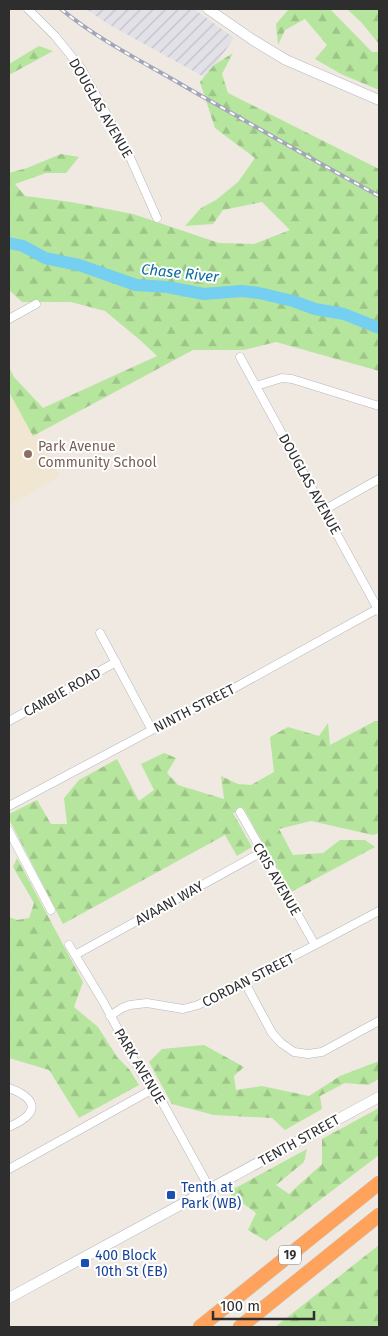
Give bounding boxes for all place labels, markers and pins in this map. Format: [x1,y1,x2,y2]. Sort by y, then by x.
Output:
place label: Park Avenue Community School [38,438,157,471]
marker: Park Avenue Community School [22,448,34,460]
place label: Tenth at Park (WB) [181,1179,241,1212]
marker: Tenth at Park (WB) [165,1189,177,1201]
place label: 400 Block 10th St (EB) [95,1247,167,1280]
marker: 400 Block 10th St (EB) [79,1257,91,1269]

